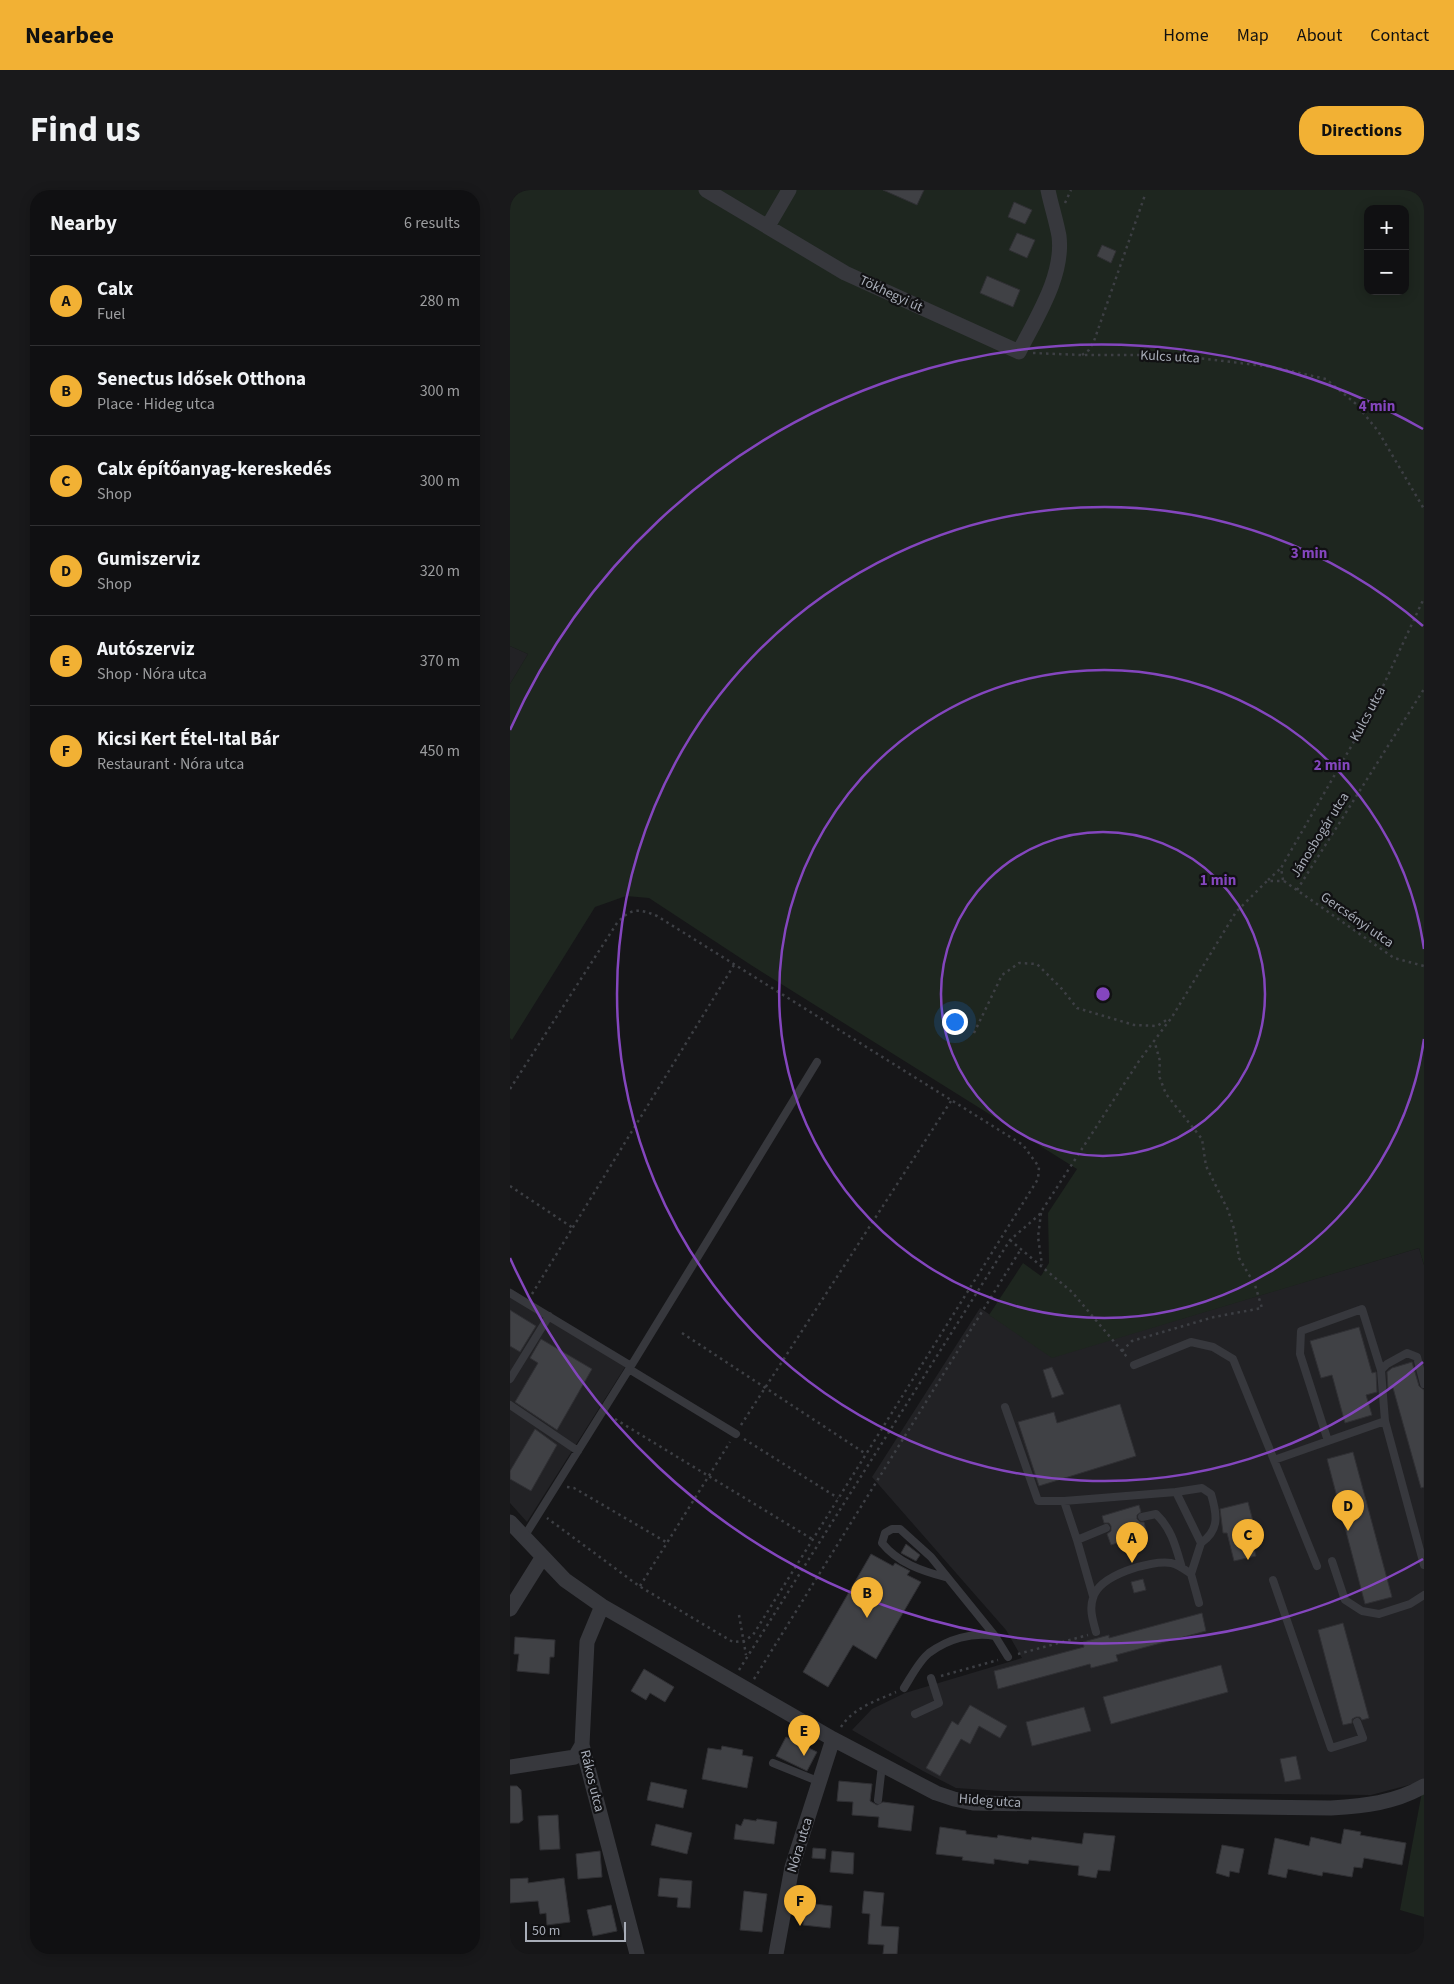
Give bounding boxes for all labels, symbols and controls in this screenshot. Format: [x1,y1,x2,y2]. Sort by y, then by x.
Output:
text: Nearbee [25,18,114,53]
text: Home [1163,23,1209,48]
text: Map [1237,23,1269,48]
text: About [1297,23,1342,48]
text: Contact [1370,23,1429,48]
text: Find us [30,105,140,155]
button: Directions [1299,106,1424,155]
map controls [1364,205,1409,295]
button: + [1364,205,1409,250]
text: Nearby [50,208,117,238]
text: 6 results [404,212,460,234]
button: − [1364,250,1409,295]
street label: Tökhegyi út [856,271,926,318]
text: Calx [97,276,133,303]
text: A [61,290,71,312]
text: 280 m [420,290,460,312]
text: Fuel [97,303,125,325]
street label: Kulcs utca [1140,345,1200,369]
text: Senectus Idősek Otthona [97,366,306,393]
text: B [61,380,71,402]
text: 300 m [420,380,460,402]
text: Place · Hideg utca [97,393,215,415]
text: 4 min [1359,396,1395,417]
text: Calx építőanyag-kereskedés [97,456,331,483]
text: C [61,470,71,492]
text: 300 m [420,470,460,492]
text: Shop [97,483,132,505]
text: 3 min [1291,543,1327,564]
text: Gumiszerviz [97,546,200,573]
text: D [61,560,71,582]
text: 320 m [420,560,460,582]
text: Shop [97,573,132,595]
text: Autószerviz [97,636,194,663]
text: E [62,650,70,672]
text: 370 m [420,650,460,672]
text: Shop · Nóra utca [97,663,207,685]
street label: Kulcs utca [1345,683,1391,745]
text: Kicsi Kert Étel-Ital Bár [97,726,279,753]
text: F [62,740,70,762]
text: 450 m [420,740,460,762]
text: Restaurant · Nóra utca [97,753,244,775]
text: 2 min [1314,755,1350,776]
street label: Jánosbogár utca [1286,788,1354,882]
text: 1 min [1200,870,1236,891]
street label: Gercsényi utca [1316,887,1398,953]
centre of rings [1094,985,1112,1003]
your location [942,1009,968,1035]
pin: D [1332,1490,1364,1531]
pin: C [1232,1519,1264,1560]
pin: A [1116,1522,1148,1563]
pin: B [851,1577,883,1618]
pin: E [788,1715,820,1756]
street label: Rákos utca [575,1748,609,1814]
street label: Hideg utca [958,1789,1022,1813]
street label: Nóra utca [782,1815,818,1875]
pin: F [784,1885,816,1926]
scale bar [525,1919,626,1942]
text: 50 m [532,1921,560,1941]

